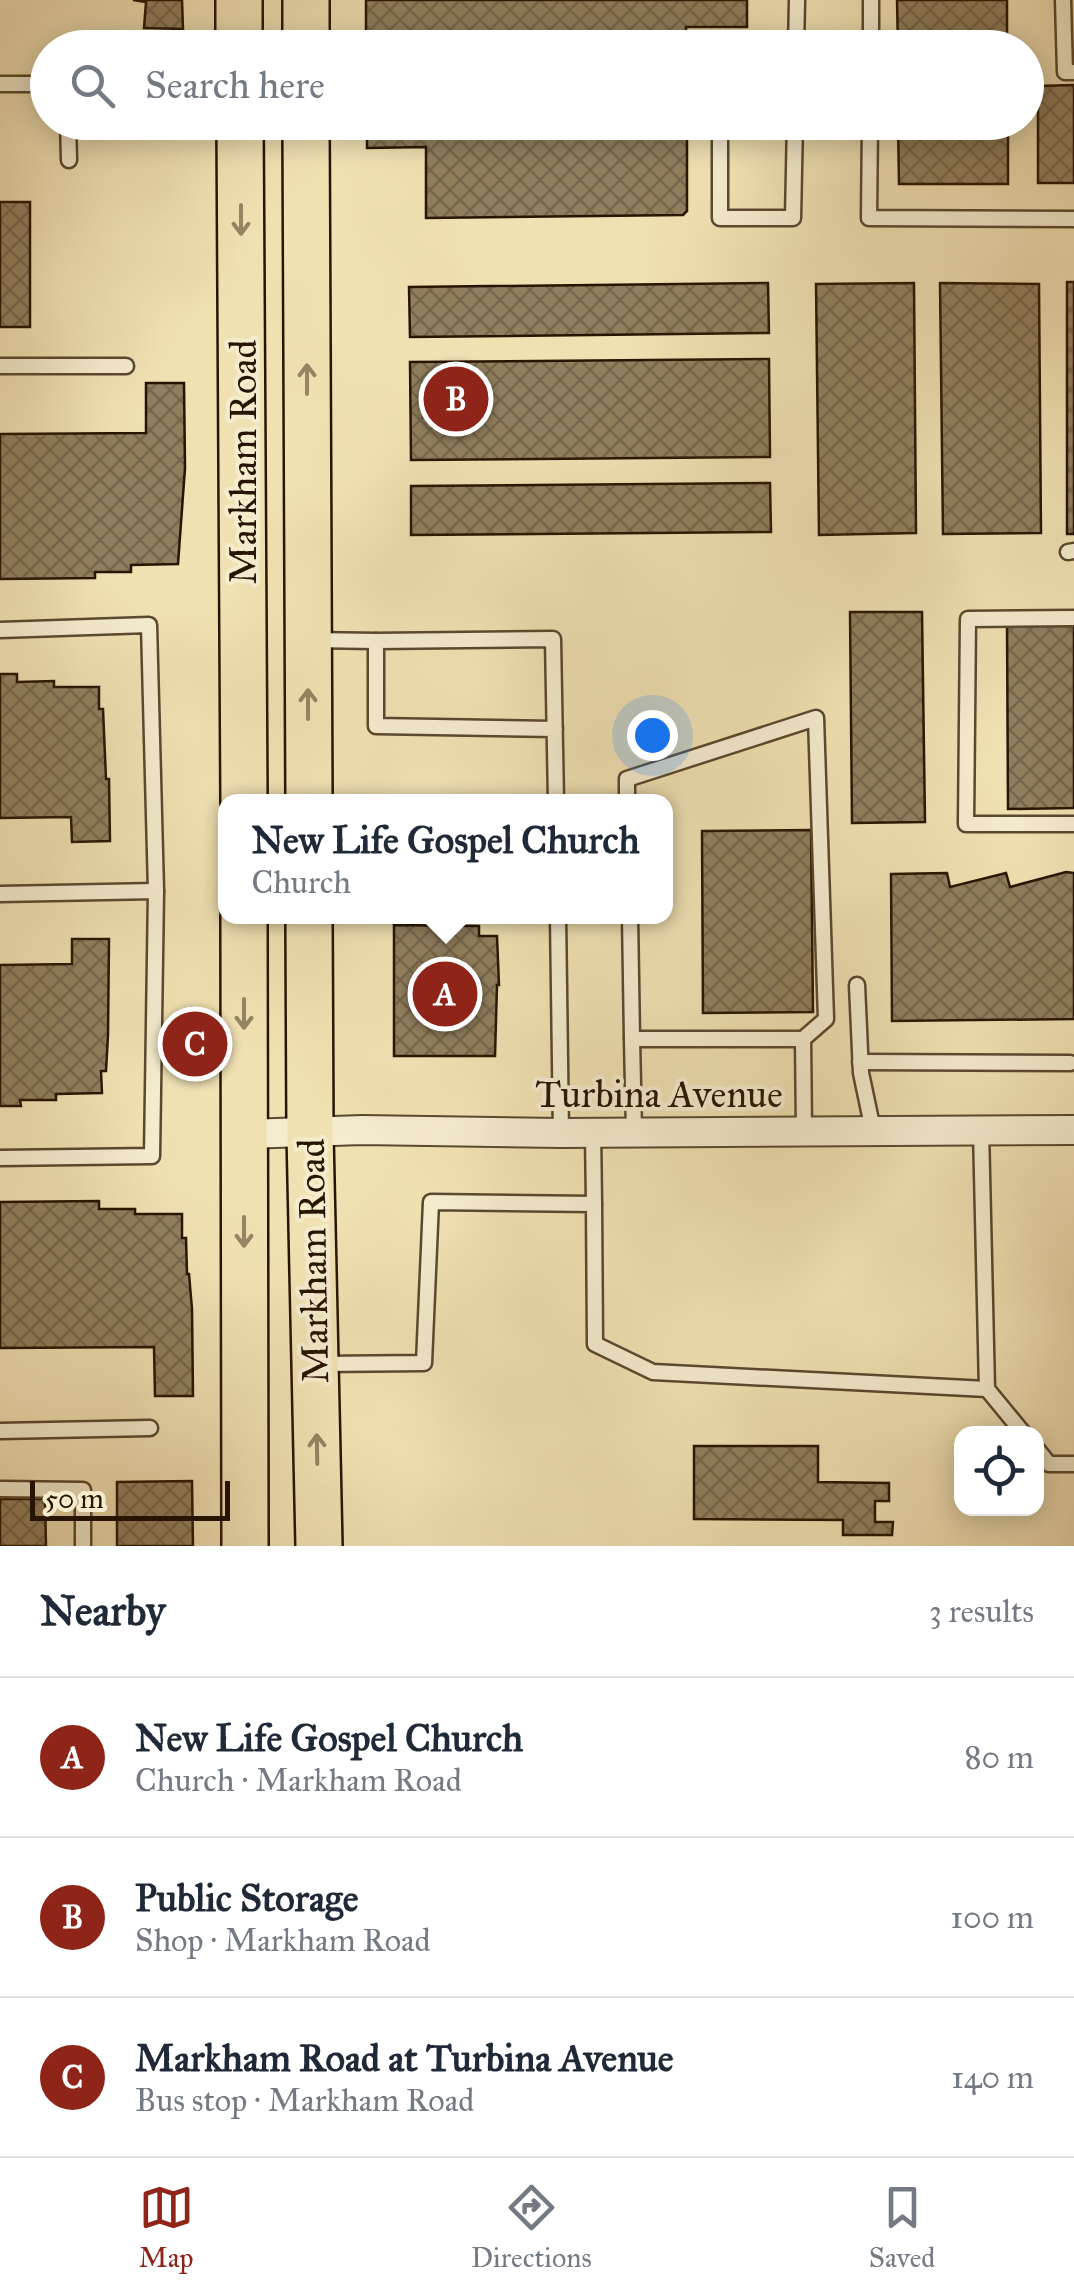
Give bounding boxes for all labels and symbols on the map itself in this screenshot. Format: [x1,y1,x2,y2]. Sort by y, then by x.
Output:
one-way arrow [231,203,250,235]
street label: Markham Road [220,339,266,585]
pin: B [424,362,488,436]
one-way arrow [298,364,316,396]
one-way arrow [298,689,318,722]
your location [627,710,678,761]
pin: A [412,956,478,1032]
one-way arrow [234,996,254,1029]
pin: C [162,1006,228,1082]
street label: Turbina Avenue [535,1071,783,1117]
street label: Markham Road [288,1138,338,1384]
one-way arrow [234,1214,254,1247]
one-way arrow [308,1433,326,1466]
scale bar [30,1476,230,1520]

